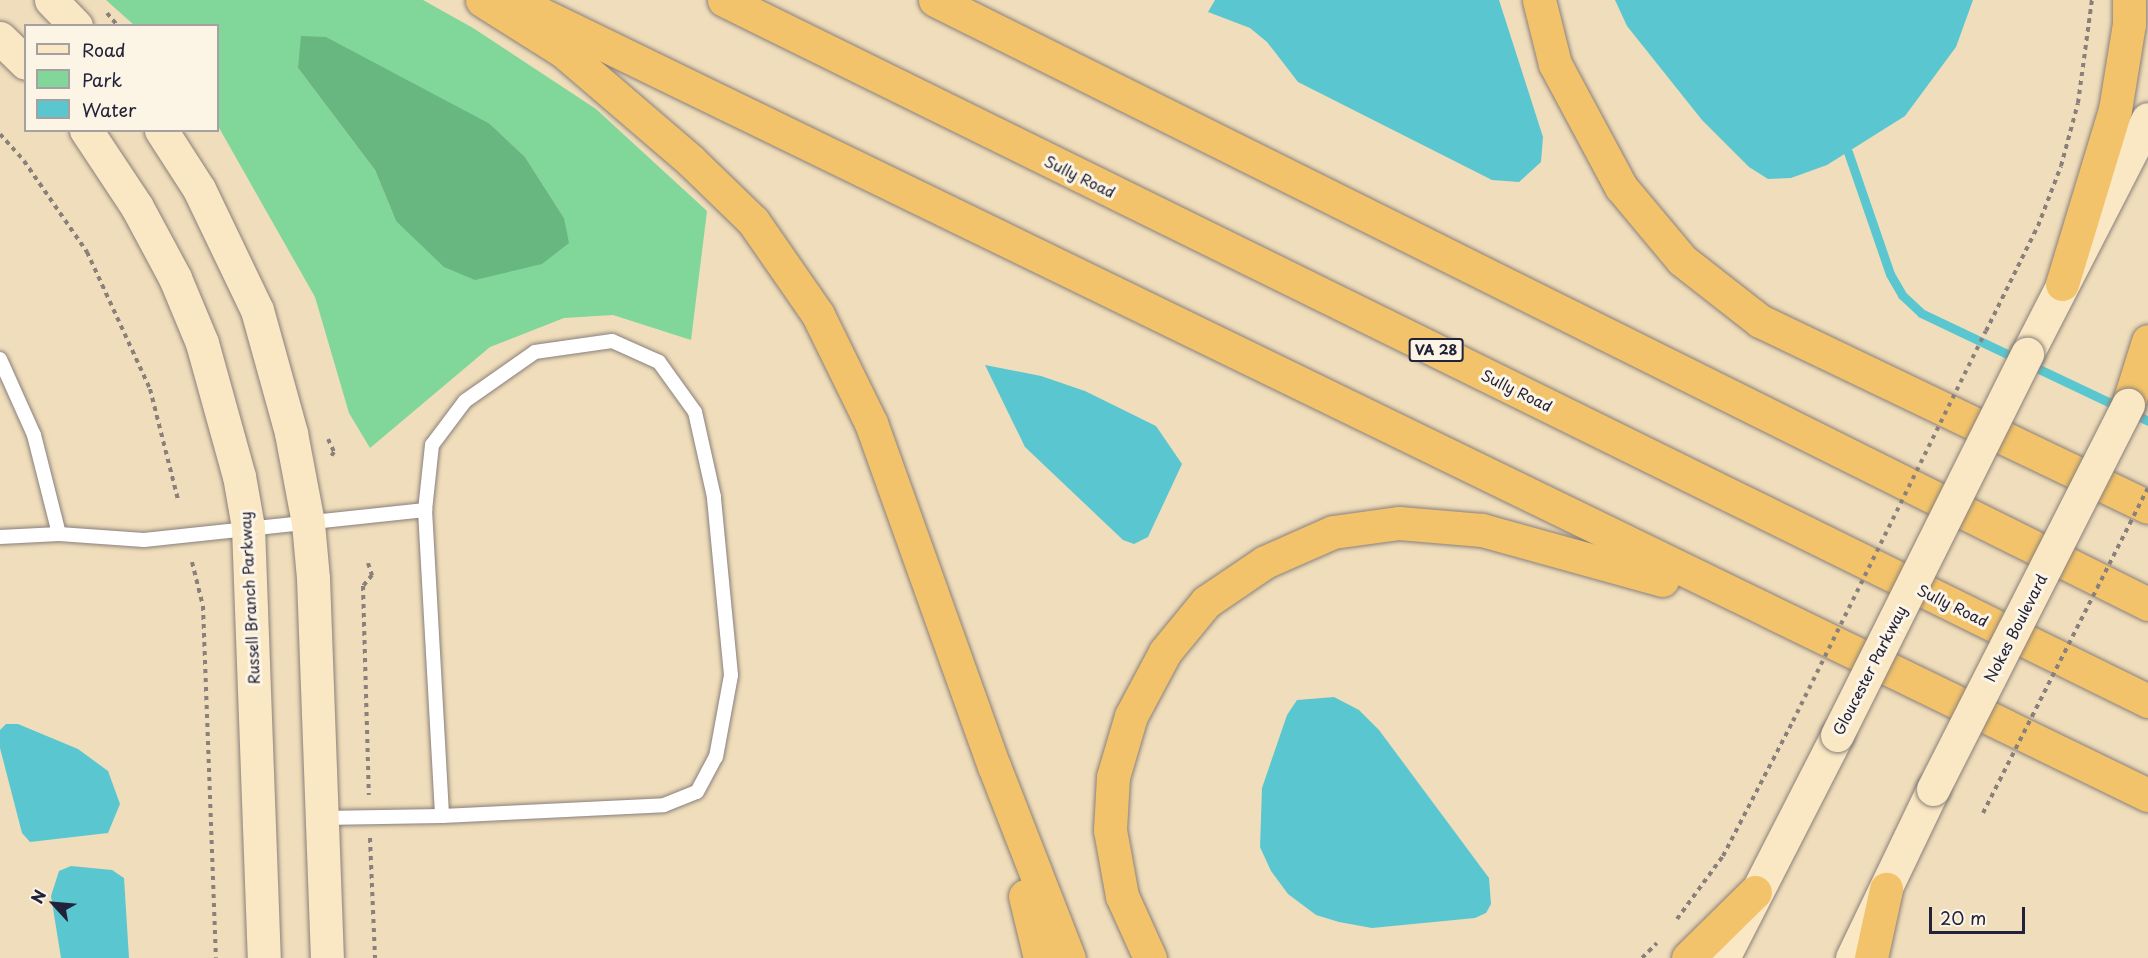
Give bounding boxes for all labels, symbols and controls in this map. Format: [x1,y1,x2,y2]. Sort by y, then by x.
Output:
legend [24,24,219,132]
text: Road [82,36,126,63]
text: Park [82,66,122,93]
text: Water [82,96,136,123]
street label: Sully Road [1042,151,1118,201]
road number: VA 28 [1408,339,1464,361]
street label: Sully Road [1479,365,1555,415]
street label: Russell Branch Parkway [235,511,263,685]
street label: Nokes Boulevard [1980,570,2050,686]
street label: Sully Road [1915,580,1991,630]
street label: Gloucester Parkway [1828,602,1910,738]
north arrow [24,874,84,934]
text: N [24,885,51,907]
scale bar [1932,895,2028,933]
text: 20 m [1940,904,1986,931]

